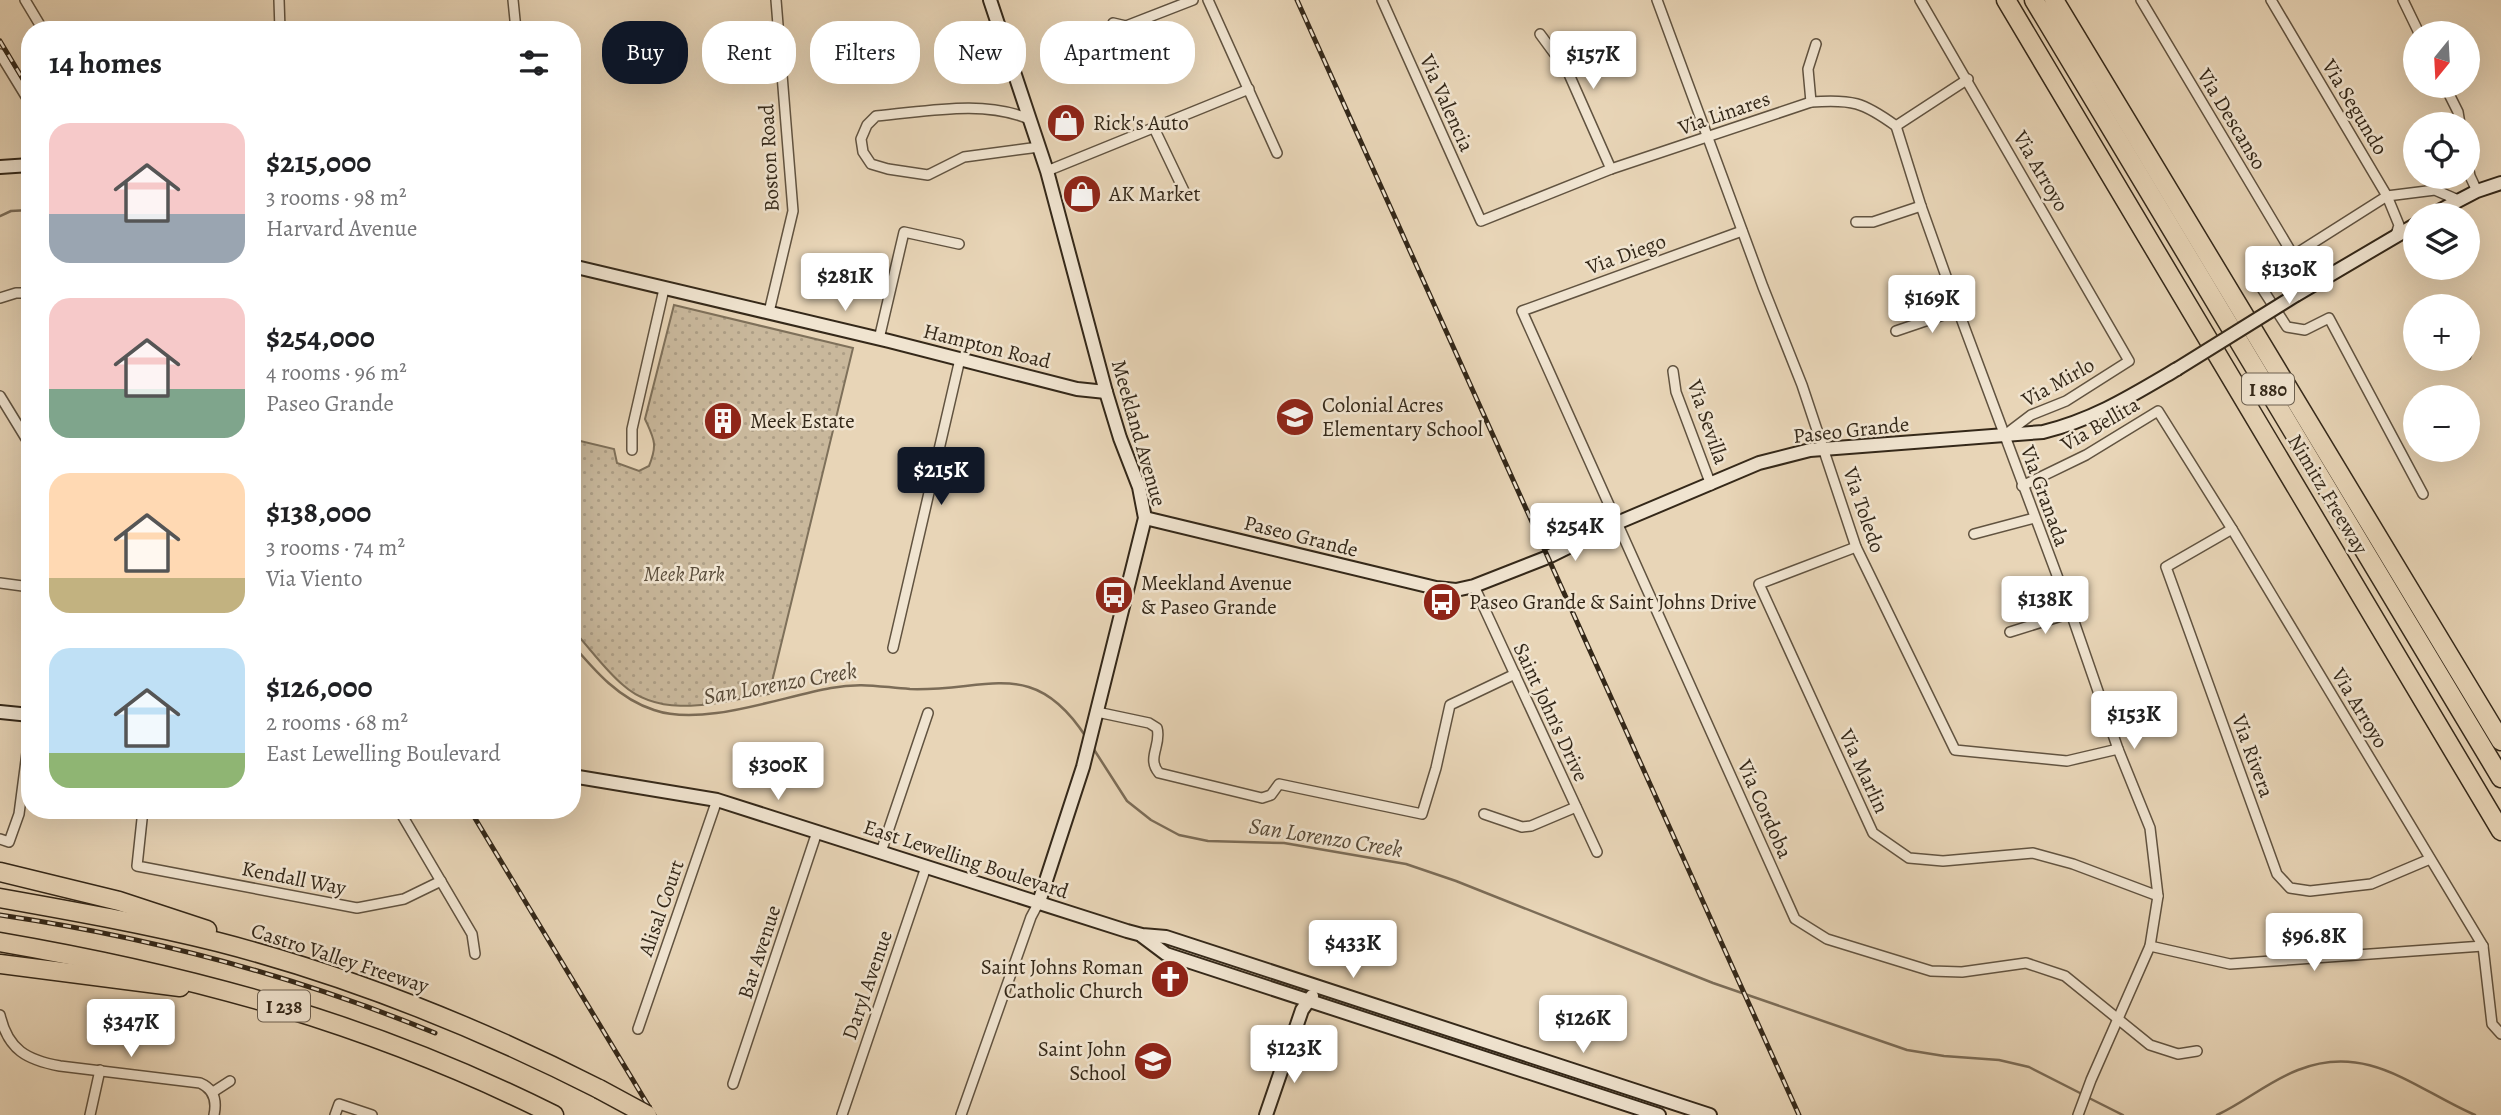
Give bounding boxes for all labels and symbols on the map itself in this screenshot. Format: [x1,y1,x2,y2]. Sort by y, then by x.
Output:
north arrow [2403,21,2480,98]
pin: $157K [1544,32,1642,91]
street label: Via Valencia [1413,49,1481,156]
street label: Via Segundo [2315,53,2395,160]
street label: Via Descanso [2190,62,2273,175]
street label: Via Linares [1673,84,1774,142]
shop icon: Rick's Auto [1045,102,1087,144]
street label: Boston Road [752,103,786,213]
place label: Rick's Auto [1093,109,1189,137]
street label: Via Arroyo [2006,125,2075,217]
shop icon: AK Market [1061,173,1103,215]
place label: AK Market [1108,180,1200,208]
street label: Via Diego [1581,227,1670,282]
pin: $130K [2240,246,2338,306]
pin: $281K [796,254,894,313]
pin: $169K [1883,276,1981,335]
street label: Hampton Road [920,317,1054,376]
street label: Via Mirlo [2016,351,2099,414]
street label: Meekland Avenue [1105,357,1173,509]
road number: I 880 [2242,374,2294,404]
street label: Via Sevilla [1680,375,1736,468]
street label: Via Bellita [2055,390,2145,458]
place label: Colonial Acres Elementary School [1322,391,1483,443]
school or university icon: Colonial Acres Elementary School [1274,396,1316,438]
building icon: Meek Estate [702,400,744,442]
place label: Meek Estate [750,407,855,435]
street label: Paseo Grande [1791,410,1911,450]
street label: Nimitz Freeway [2281,429,2375,560]
street label: Via Granada [2013,441,2076,551]
pin: $215K [892,448,990,507]
street label: Via Toledo [1836,463,1892,557]
pin: $254K [1526,504,1624,563]
street label: Paseo Grande [1241,508,1361,564]
park label: Meek Park [643,560,725,588]
place label: Meekland Avenue & Paseo Grande [1141,569,1292,621]
bus stop icon: Meekland Avenue & Paseo Grande [1093,574,1135,616]
pin: $138K [1996,576,2094,636]
bus stop icon: Paseo Grande & Saint Johns Drive [1421,581,1463,623]
place label: Paseo Grande & Saint Johns Drive [1469,588,1757,616]
street label: Saint John's Drive [1507,638,1595,786]
water label: San Lorenzo Creek [701,655,859,712]
street label: Via Arroyo [2325,662,2395,753]
pin: $153K [2085,692,2183,751]
street label: Via Rivera [2225,710,2281,802]
street label: Via Marlin [1832,723,1896,818]
pin: $300K [729,742,827,802]
street label: Via Cordoba [1730,754,1799,863]
water label: San Lorenzo Creek [1247,810,1405,865]
street label: East Lewelling Boulevard [860,813,1073,906]
street label: Kendall Way [240,854,349,902]
street label: Alisal Court [631,856,691,961]
street label: Bar Avenue [731,902,787,1002]
pin: $96.8K [2257,914,2371,973]
street label: Castro Valley Freeway [248,916,433,1000]
pin: $433K [1304,920,1402,980]
street label: Daryl Avenue [835,927,899,1043]
place label: Saint Johns Roman Catholic Church [981,953,1143,1005]
church icon: Saint Johns Roman Catholic Church [1149,958,1191,1000]
road number: I 238 [258,990,310,1022]
pin: $126K [1534,996,1632,1055]
pin: $347K [82,1000,180,1059]
pin: $123K [1245,1026,1343,1085]
place label: Saint John School [1038,1035,1126,1087]
school or university icon: Saint John School [1132,1040,1174,1082]

